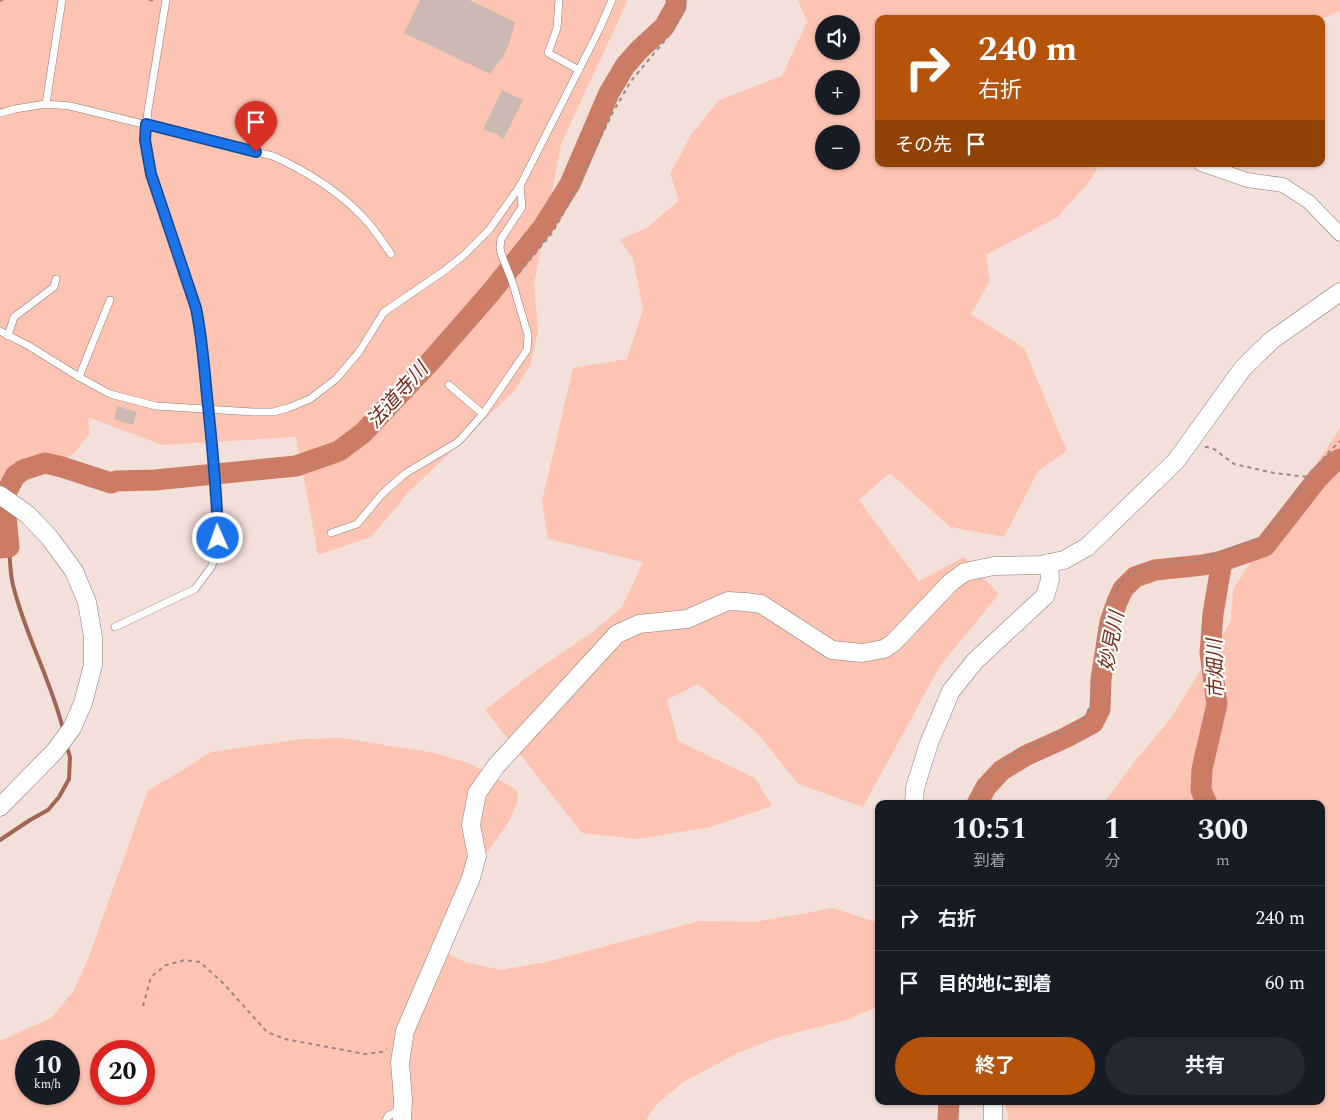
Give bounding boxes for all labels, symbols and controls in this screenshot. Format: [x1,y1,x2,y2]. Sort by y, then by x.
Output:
map controls [815,15,860,170]
button: sound [815,15,860,60]
text: 240 m [978,23,1077,76]
icon: right [895,35,960,100]
button: + [815,70,860,115]
text: 右折 [978,74,1022,107]
pin [235,101,277,152]
icon: arrive [242,108,270,136]
button: − [815,125,860,170]
icon: arrive [962,130,990,158]
text: その先 [895,131,952,160]
water label: 法道寺川 [360,354,437,435]
position arrow [191,511,243,563]
water label: 妙見川 [1092,607,1133,674]
water label: 市畑川 [1200,636,1232,699]
text: 10:51 [952,806,1027,852]
text: 1 [1104,806,1121,852]
text: 300 [1198,807,1248,853]
text: m [1216,848,1230,872]
text: 到着 [973,849,1006,873]
text: 分 [1104,849,1120,873]
icon: right [895,904,923,932]
text: 240 m [1255,904,1305,933]
text: 右折 [938,905,976,934]
icon: arrive [895,969,923,997]
text: 60 m [1265,969,1305,998]
text: 目的地に到着 [938,970,1052,999]
button: 終了 [895,1037,1095,1095]
button: 共有 [1105,1037,1305,1095]
speed limit sign: 20 [90,1040,155,1105]
text: 10 [33,1047,62,1085]
text: km/h [34,1075,61,1094]

